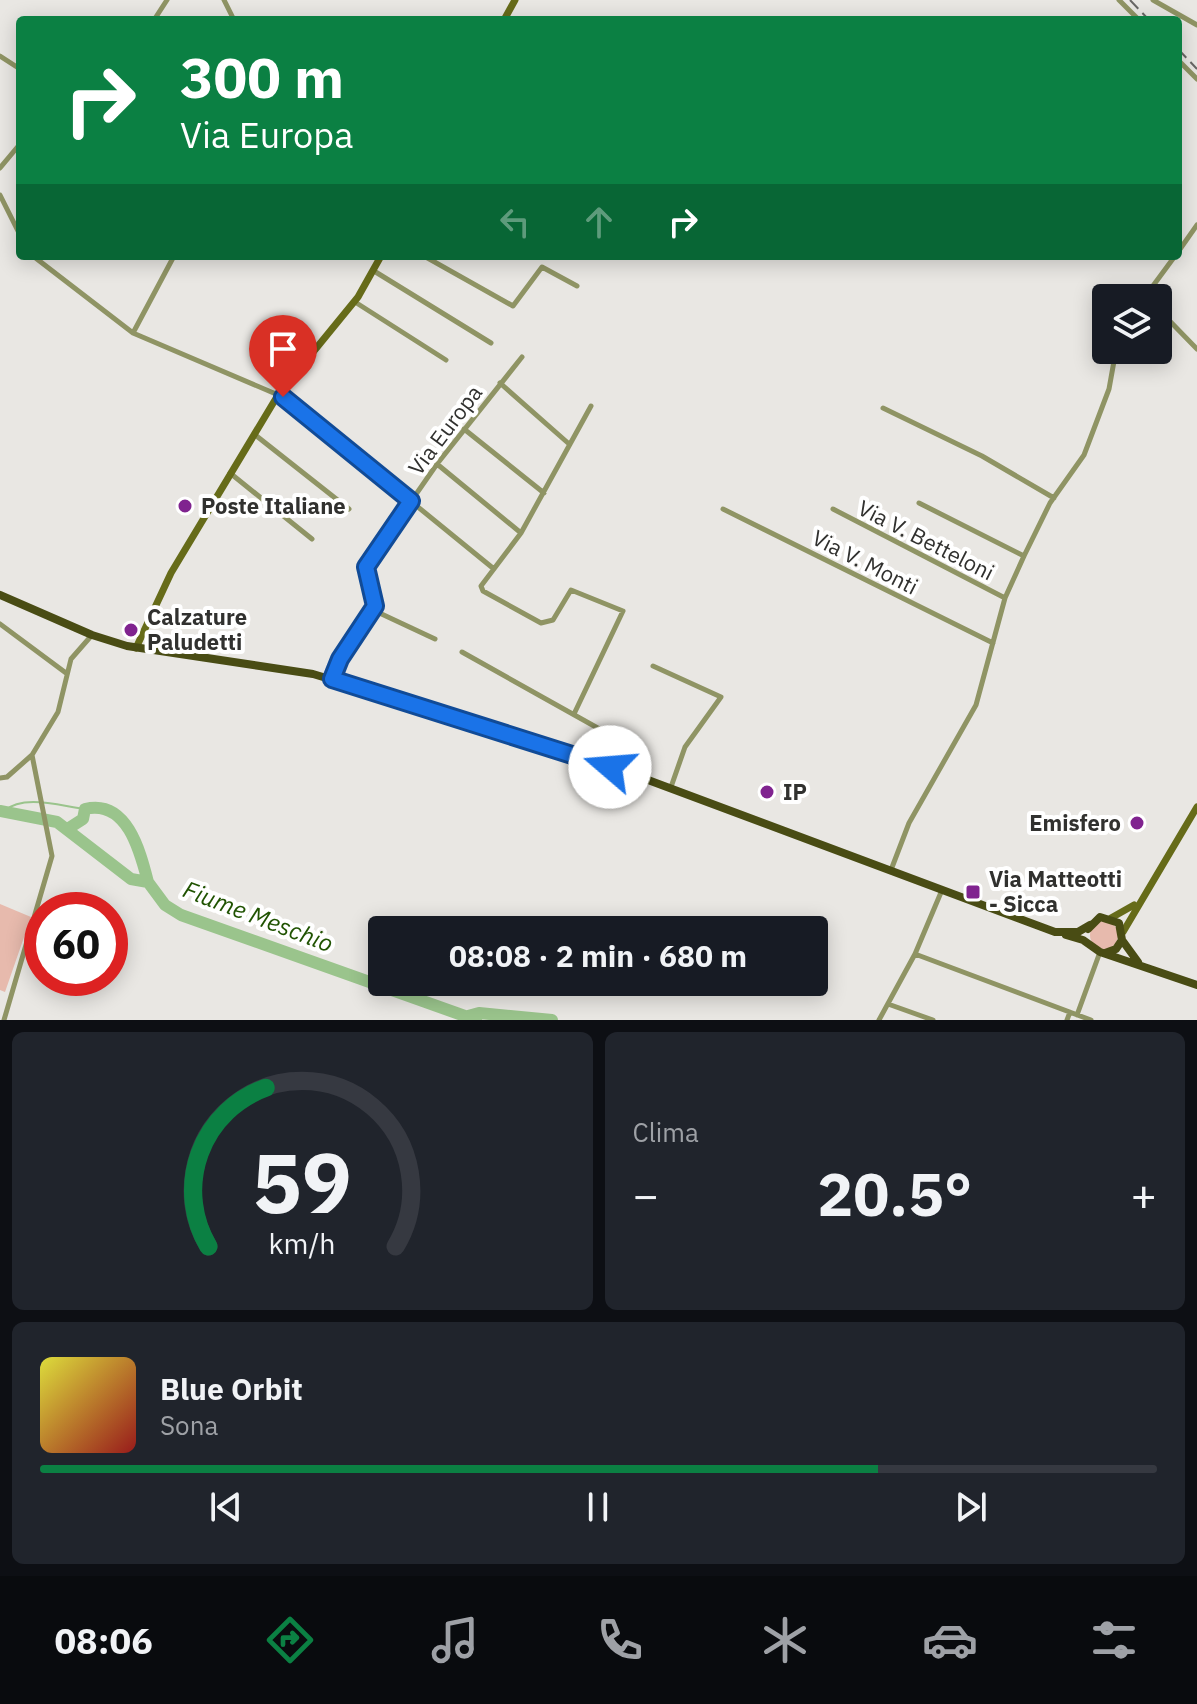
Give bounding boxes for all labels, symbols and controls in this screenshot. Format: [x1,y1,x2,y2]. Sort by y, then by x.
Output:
text: 300 m [180,41,344,113]
icon: right [48,48,152,152]
text: Via Europa [180,111,353,158]
icon: left [493,200,537,244]
icon: ahead [577,200,621,244]
icon: right [661,200,705,244]
map controls [1092,284,1172,364]
button: layers [1092,284,1172,364]
pin [249,315,317,397]
icon: arrive [261,327,305,371]
street label: Via Europa [401,378,488,481]
place label: Poste Italiane [201,491,346,520]
street label: Via V. Betteloni [853,493,999,586]
marker: Poste Italiane [176,497,194,515]
street label: Via V. Monti [807,523,923,601]
place label: Calzature Paludetti [147,602,247,656]
marker: Calzature Paludetti [122,621,140,639]
position arrow [568,725,652,809]
place label: IP [783,777,807,806]
marker: IP [758,783,776,801]
place label: Emisfero [1029,808,1121,837]
marker: Emisfero [1128,814,1146,832]
place label: Via Matteotti - Sicca [989,864,1122,918]
water label: Fiume Meschio [179,873,338,959]
marker: Via Matteotti - Sicca [964,883,982,901]
speed limit sign: 60 [24,892,128,996]
text: 08:08 · 2 min · 680 m [449,936,747,975]
text: Clima [633,1115,699,1149]
text: 59 [252,1128,352,1236]
text: 20.5° [817,1154,972,1233]
text: − [633,1166,659,1223]
text: + [1131,1166,1157,1223]
text: km/h [269,1225,336,1262]
text: Blue Orbit [160,1369,303,1408]
text: Sona [160,1408,218,1442]
icon: previous [204,1485,248,1529]
icon: pause [576,1485,620,1529]
icon: next [949,1485,993,1529]
icon: directions [262,1612,318,1668]
icon: music [427,1612,483,1668]
icon: phone [592,1612,648,1668]
icon: climate [757,1612,813,1668]
icon: car [922,1612,978,1668]
icon: filters [1086,1612,1142,1668]
text: 08:06 [54,1617,153,1664]

